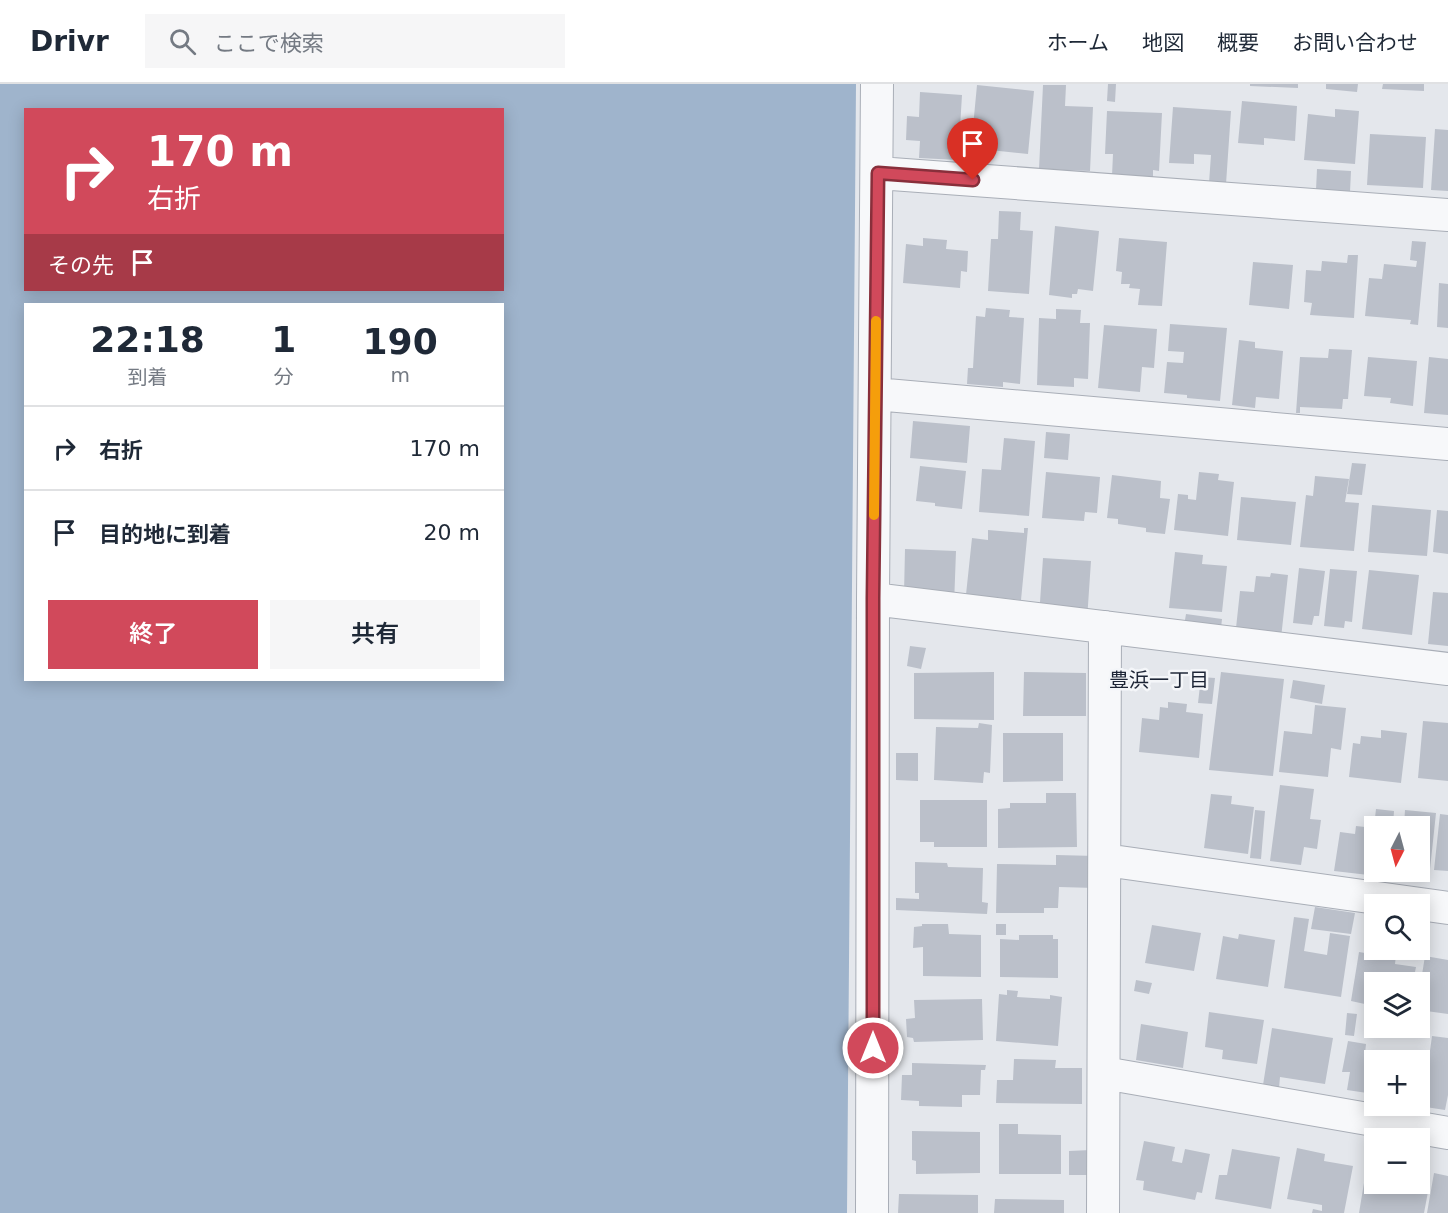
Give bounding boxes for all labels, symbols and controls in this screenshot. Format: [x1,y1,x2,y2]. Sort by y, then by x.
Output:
search box [145,14,565,68]
text: Drivr [30,25,109,58]
icon: search [166,25,199,58]
text: ここで検索 [214,31,324,56]
text: ホーム [1047,31,1109,55]
text: 地図 [1142,31,1184,55]
text: 概要 [1217,31,1259,55]
text: お問い合わせ [1292,31,1418,55]
pin [947,118,998,180]
text: 170 m [147,127,293,176]
icon: arrive [956,127,989,160]
icon: right [48,132,126,210]
text: 右折 [147,183,201,214]
icon: arrive [126,246,159,279]
text: その先 [48,253,114,278]
text: 22:18 [90,319,205,360]
text: 1 [271,319,296,360]
text: 190 [363,321,438,362]
text: m [390,363,410,387]
text: 到着 [128,365,168,389]
text: 分 [274,365,294,389]
icon: right [48,432,81,465]
text: 170 m [410,436,480,461]
text: 右折 [99,438,143,463]
icon: arrive [48,516,81,549]
text: 20 m [424,520,480,545]
text: 目的地に到着 [99,522,231,547]
button: 終了 [48,600,258,669]
button: 共有 [270,600,480,669]
district label: 豊浜一丁目 [1109,668,1209,692]
north arrow [1364,816,1430,882]
map controls [1364,816,1430,1194]
button: search [1364,894,1430,960]
button: layers [1364,972,1430,1038]
position arrow [841,1016,905,1080]
button: + [1364,1050,1430,1116]
button: − [1364,1128,1430,1194]

